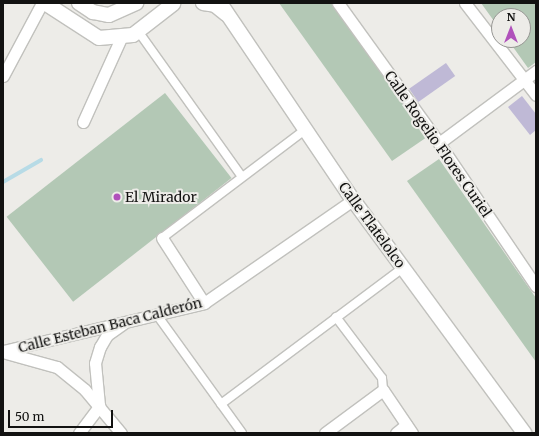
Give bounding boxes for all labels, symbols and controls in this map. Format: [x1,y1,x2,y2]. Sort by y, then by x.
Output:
north arrow [491,8,531,48]
text: N [507,10,515,24]
street label: Calle Rogelio Flores Curiel [381,68,495,220]
street label: Calle Tlatelolco [335,179,409,271]
place label: El Mirador [125,189,197,205]
marker: El Mirador [112,192,122,202]
street label: Calle Esteban Baca Calderón [16,294,204,356]
scale bar [10,402,115,428]
text: 50 m [15,409,44,424]

